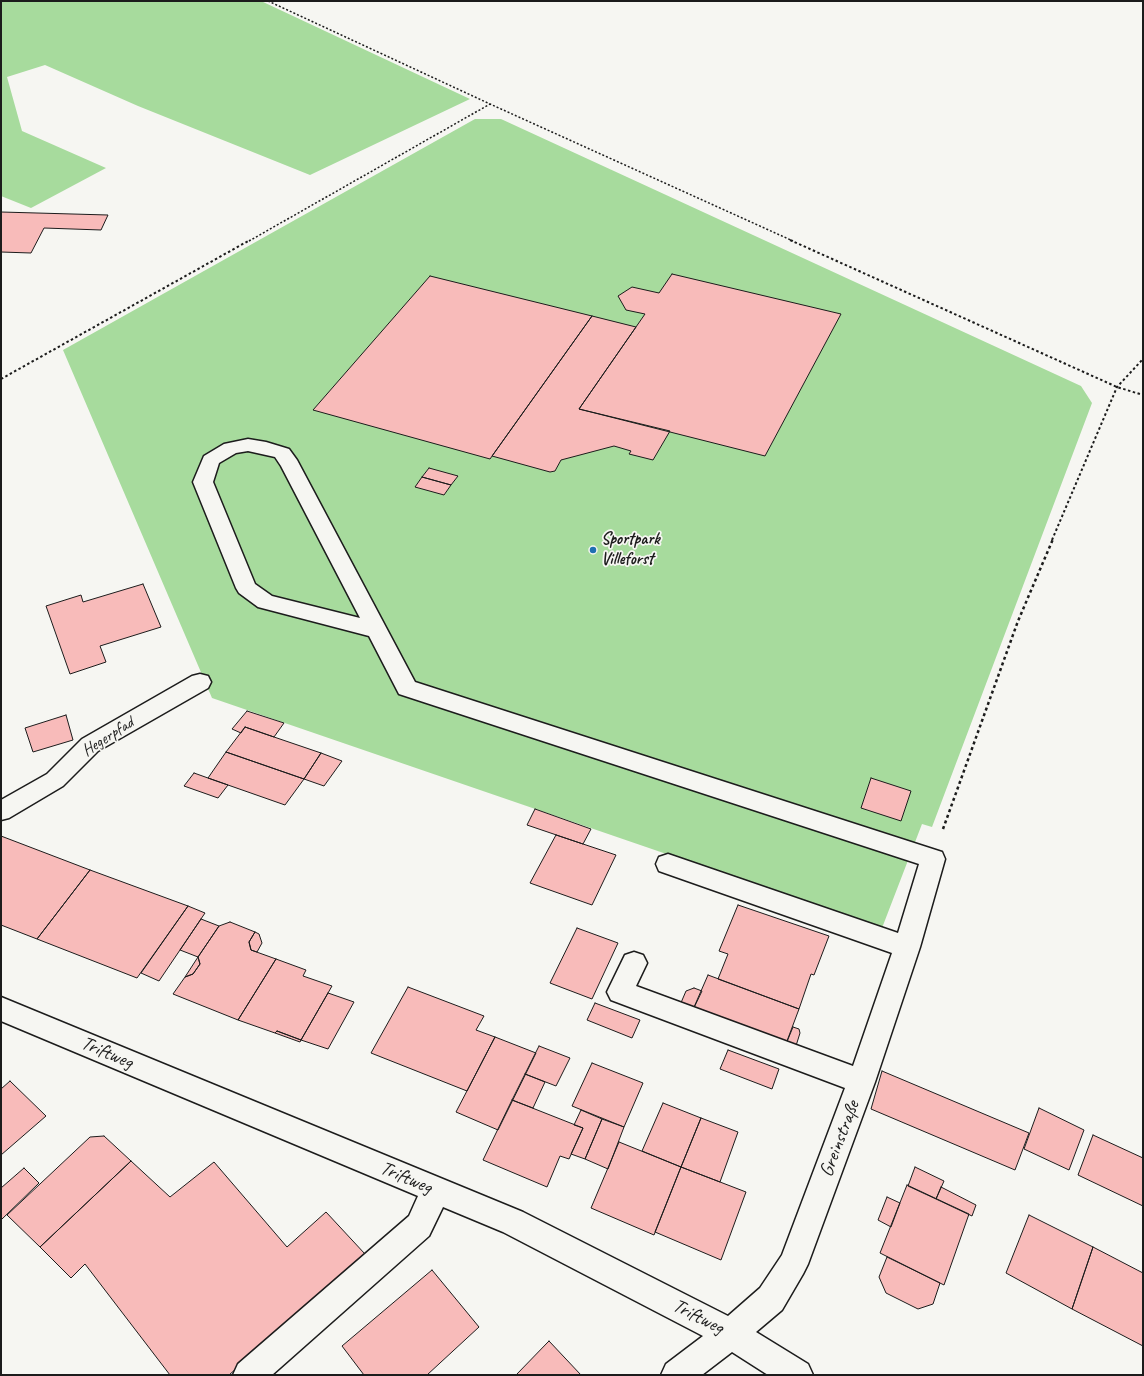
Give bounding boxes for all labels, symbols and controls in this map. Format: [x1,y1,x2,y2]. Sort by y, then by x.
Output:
place label: Sportpark Villeforst [601,530,660,570]
marker: Sportpark Villeforst [588,545,598,555]
street label: Hegerpfad [78,713,138,761]
street label: Triftweg [77,1031,137,1075]
street label: Greinstraße [815,1098,865,1180]
street label: Triftweg [376,1156,436,1200]
street label: Triftweg [668,1294,728,1340]

